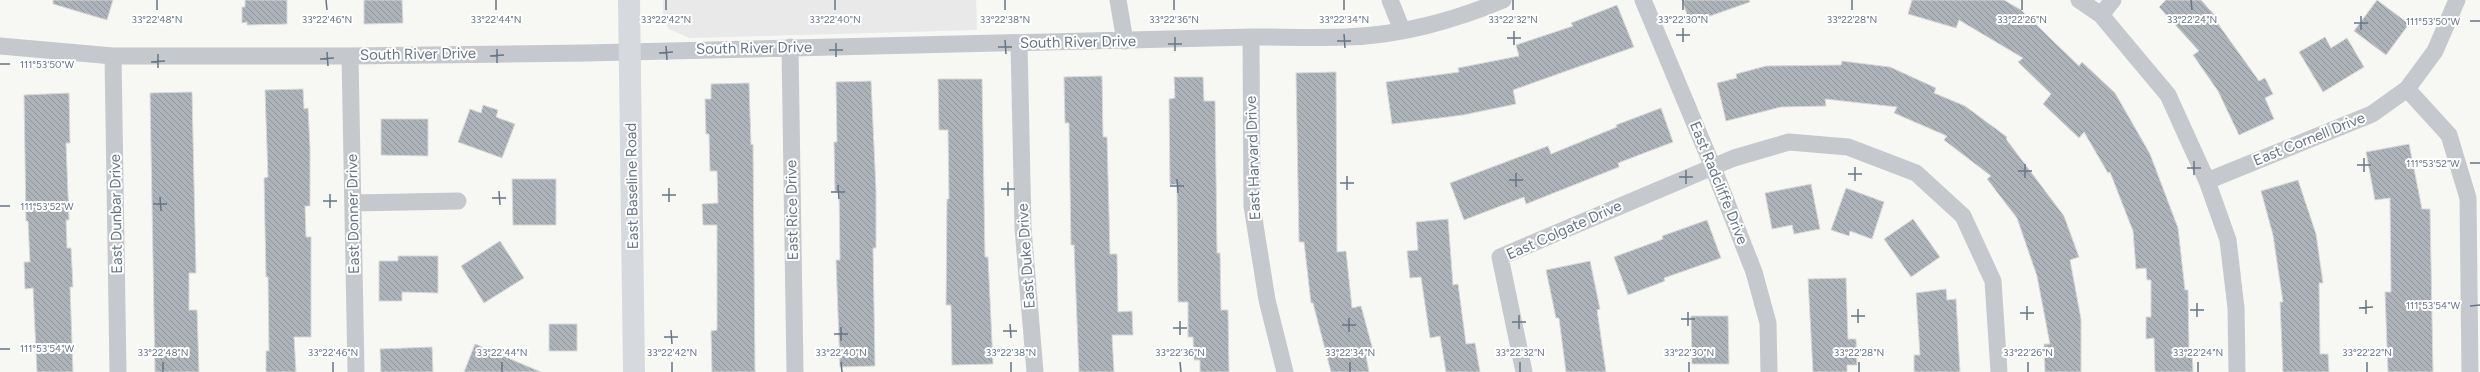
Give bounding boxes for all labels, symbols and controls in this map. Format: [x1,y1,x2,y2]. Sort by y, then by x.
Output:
text: 33°22'48"N [131,13,183,26]
text: 33°22'46"N [302,13,352,26]
text: 33°22'44"N [470,13,522,26]
text: 33°22'42"N [641,13,691,26]
text: 33°22'40"N [809,13,861,26]
text: 33°22'38"N [980,13,1030,26]
text: 33°22'36"N [1149,13,1199,26]
text: 33°22'34"N [1319,13,1369,26]
text: 33°22'32"N [1488,13,1538,26]
text: 33°22'30"N [1658,13,1708,26]
text: 33°22'28"N [1827,13,1877,26]
text: 33°22'26"N [1997,13,2047,26]
text: 33°22'24"N [2167,13,2217,26]
text: 111°53'50"W [2406,15,2461,28]
street label: South River Drive [1020,32,1136,52]
street label: South River Drive [696,38,812,58]
street label: South River Drive [360,44,476,64]
text: 111°53'50"W [20,58,75,71]
street label: East Harvard Drive [1242,96,1264,220]
street label: East Cornell Drive [2250,108,2368,170]
street label: East Radcliffe Drive [1686,119,1752,247]
street label: East Baseline Road [622,123,642,249]
street label: East Dunbar Drive [106,154,126,274]
street label: East Donner Drive [343,154,363,274]
text: 111°53'52"W [2406,157,2460,170]
street label: East Rice Drive [782,160,802,260]
street label: East Colgate Drive [1504,196,1624,264]
text: 111°53'52"W [20,200,74,213]
street label: East Duke Drive [1013,203,1039,309]
text: 111°53'54"W [2406,299,2460,312]
text: 111°53'54"W [20,342,74,355]
text: 33°22'48"N [137,346,189,359]
text: 33°22'46"N [308,346,358,359]
text: 33°22'44"N [476,346,528,359]
text: 33°22'42"N [647,346,697,359]
text: 33°22'40"N [815,346,867,359]
text: 33°22'38"N [986,346,1036,359]
text: 33°22'36"N [1155,346,1205,359]
text: 33°22'34"N [1325,346,1375,359]
text: 33°22'32"N [1495,346,1545,359]
text: 33°22'30"N [1664,346,1714,359]
text: 33°22'28"N [1834,346,1884,359]
text: 33°22'26"N [2003,346,2053,359]
text: 33°22'24"N [2173,346,2223,359]
text: 33°22'22"N [2342,346,2392,359]

